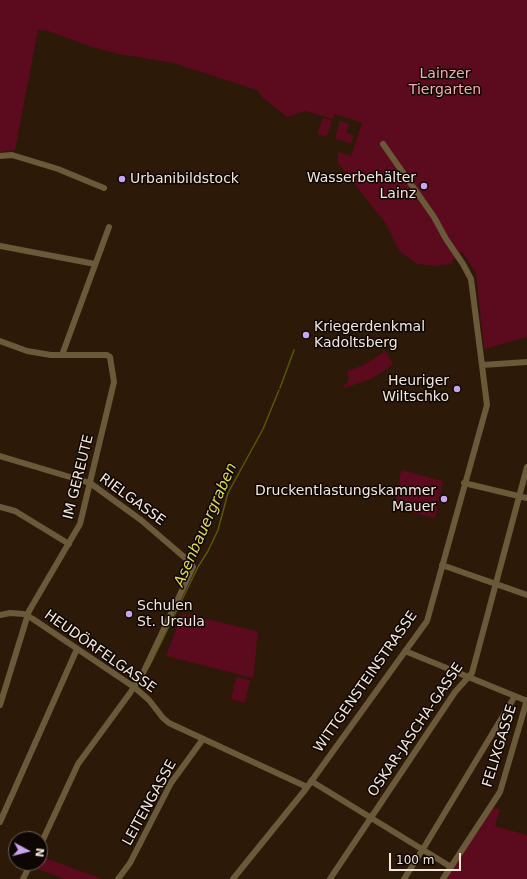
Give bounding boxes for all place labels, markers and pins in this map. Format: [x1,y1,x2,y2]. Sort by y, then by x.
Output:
place label: Wasserbehälter Lainz [307,170,416,202]
place label: Urbanibildstock [130,171,239,187]
marker: Urbanibildstock [117,174,127,184]
marker: Wasserbehälter Lainz [419,181,429,191]
place label: Kriegerdenkmal Kadoltsberg [314,319,425,352]
marker: Kriegerdenkmal Kadoltsberg [301,330,311,340]
place label: Heuriger Wiltschko [382,373,449,406]
marker: Heuriger Wiltschko [452,384,462,394]
place label: Druckentlastungskammer Mauer [255,483,436,516]
marker: Druckentlastungskammer Mauer [439,494,449,504]
place label: Schulen St. Ursula [137,598,205,630]
marker: Schulen St. Ursula [124,609,134,619]

